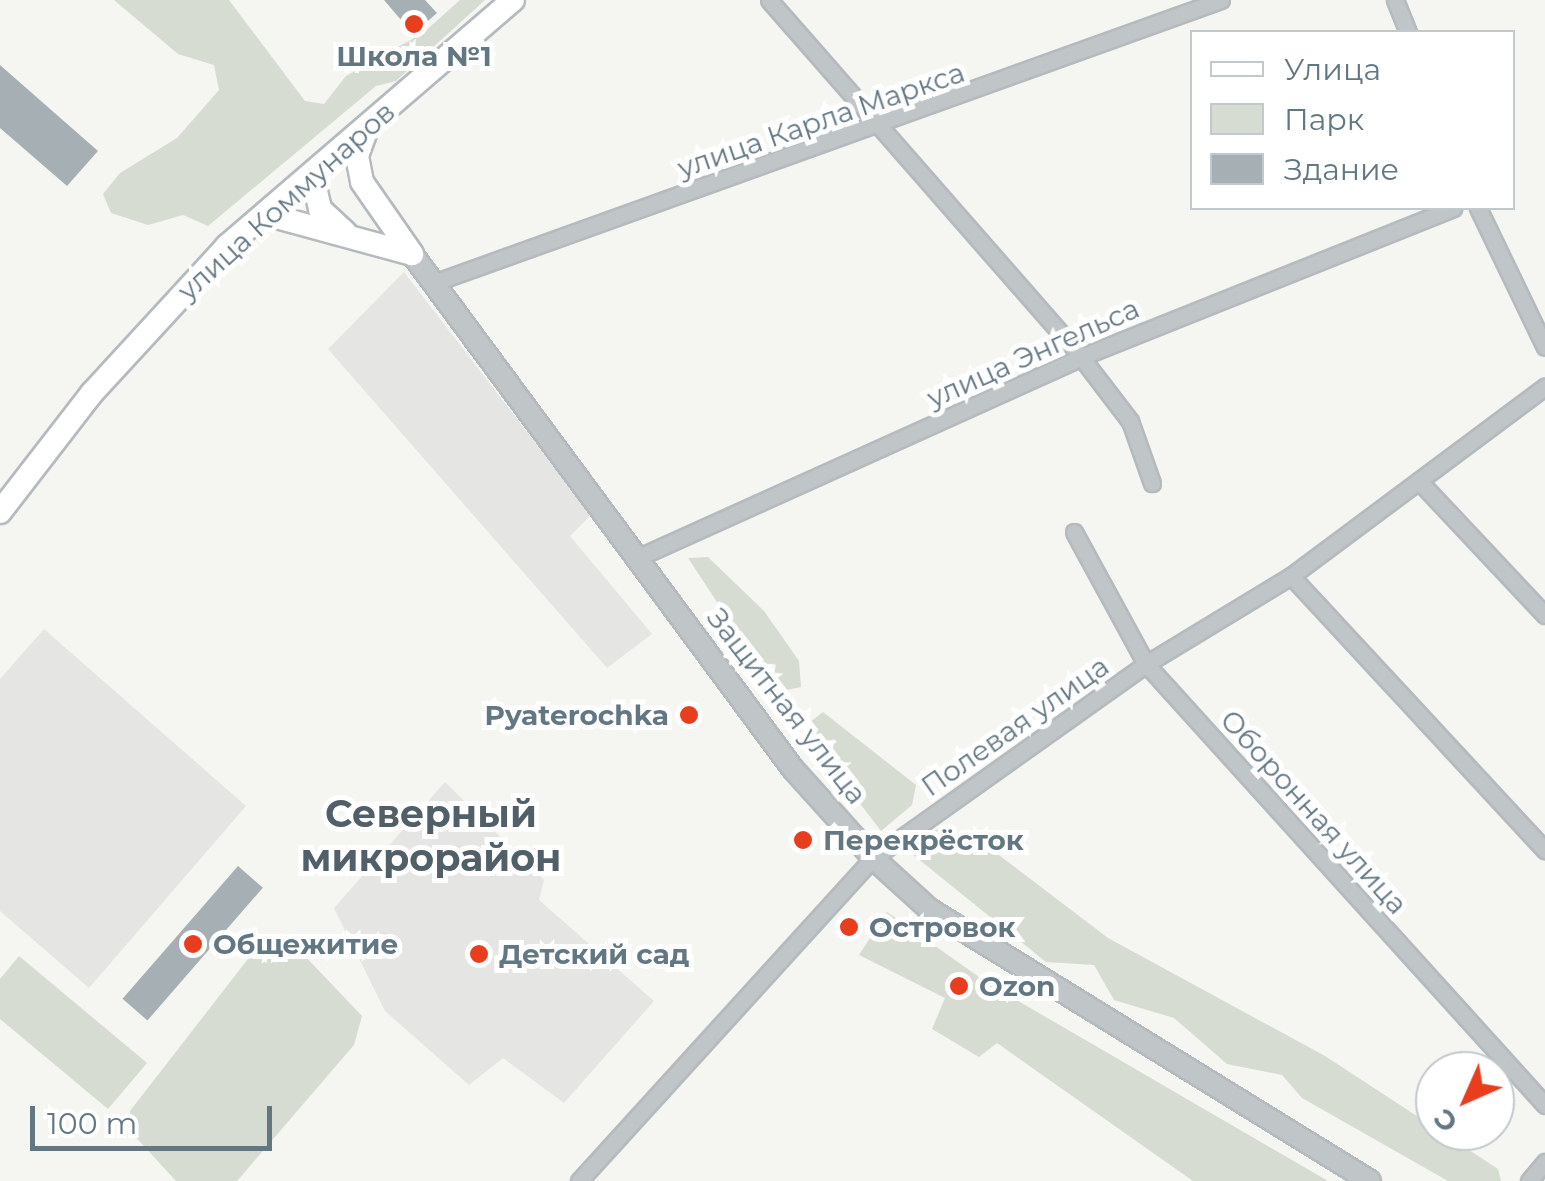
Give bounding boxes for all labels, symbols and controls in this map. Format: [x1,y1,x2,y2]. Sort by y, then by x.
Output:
marker: Школа №1 [403,13,425,35]
legend [1190,30,1515,210]
place label: Школа №1 [336,39,492,73]
text: Улица [1284,51,1381,88]
street label: улица Карла Маркса [673,55,969,185]
street label: улица Коммунаров [171,95,401,307]
text: Парк [1284,101,1364,138]
text: Здание [1284,151,1399,188]
street label: улица Энгельса [922,291,1144,415]
street label: Защитная улица [700,601,874,811]
street label: Полевая улица [915,649,1115,803]
place label: Pyaterochka [484,698,669,732]
street label: Оборонная улица [1214,703,1414,921]
marker: Pyaterochka [678,704,700,726]
district label: Северный микрорайон [301,791,561,881]
place label: Перекрёсток [823,823,1024,857]
marker: Перекрёсток [792,829,814,851]
place label: Островок [869,910,1016,944]
marker: Островок [838,916,860,938]
place label: Общежитие [213,927,398,961]
marker: Общежитие [182,933,204,955]
place label: Детский сад [499,937,689,971]
marker: Детский сад [468,943,490,965]
place label: Ozon [979,969,1055,1003]
marker: Ozon [948,975,970,997]
north arrow [1415,1051,1515,1151]
scale bar [35,1086,278,1148]
text: С [1426,1102,1464,1140]
text: 100 m [47,1105,137,1142]

